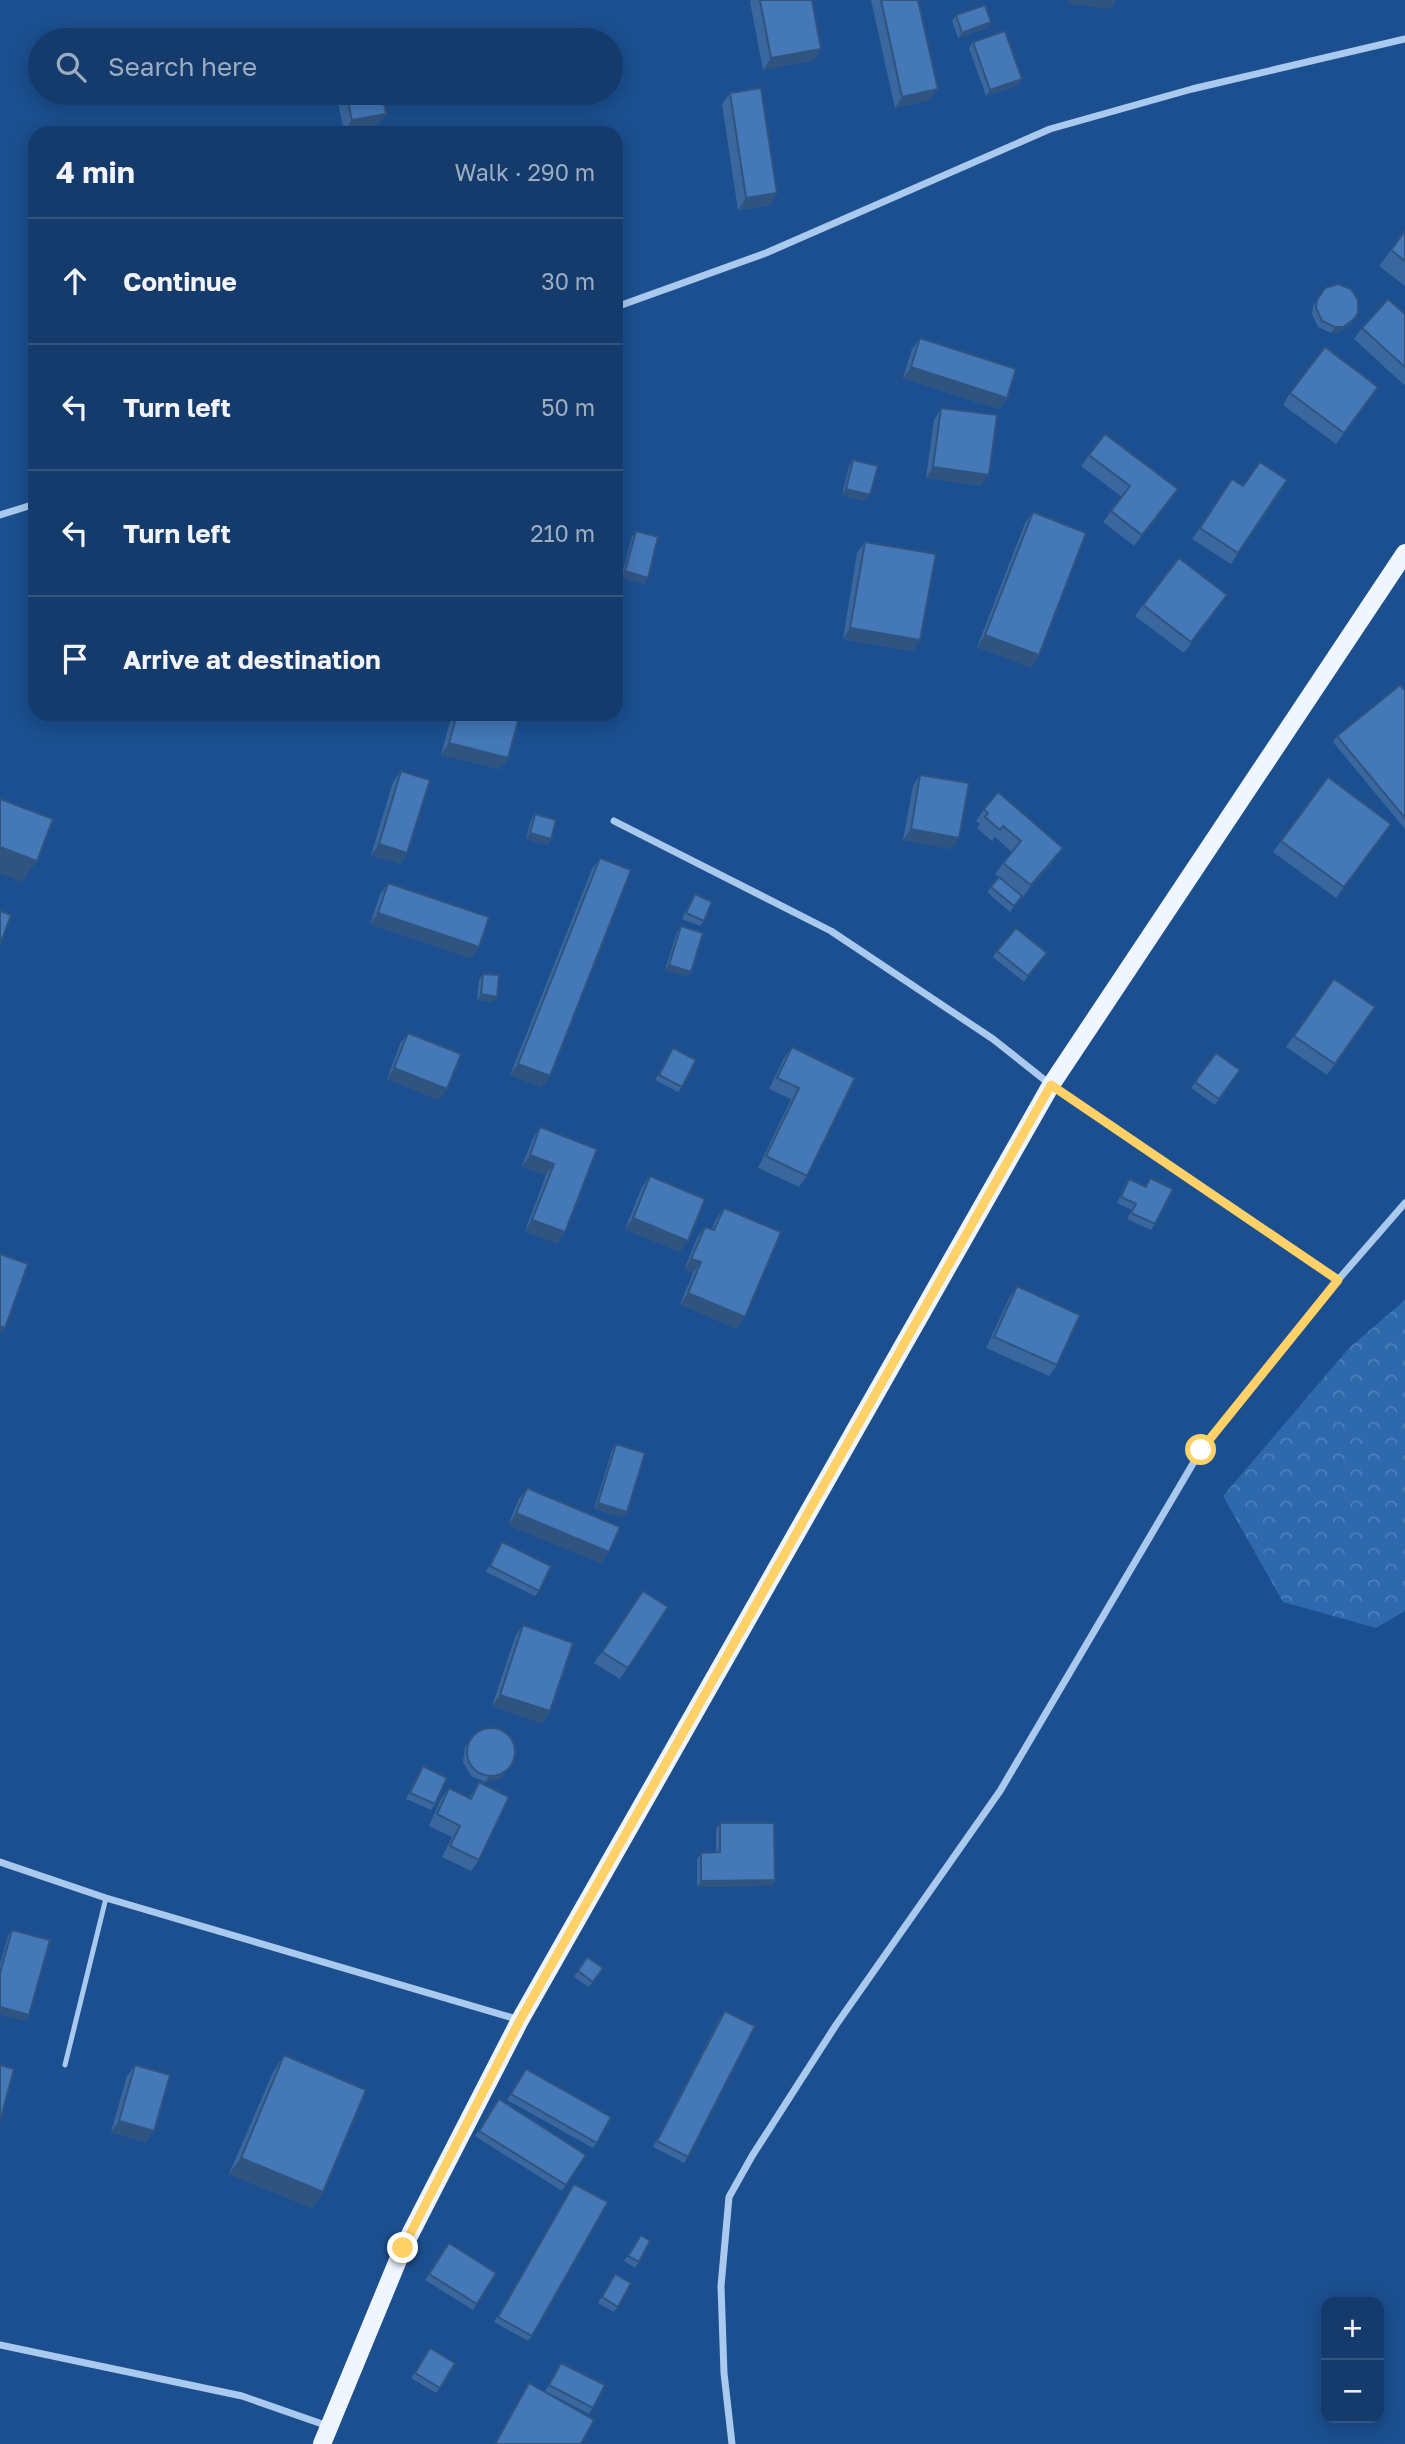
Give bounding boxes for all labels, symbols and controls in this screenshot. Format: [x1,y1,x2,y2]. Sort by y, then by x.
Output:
search box [28,28,623,105]
icon: search [52,48,90,86]
text: Search here [108,51,257,82]
text: 4 min [56,154,135,190]
text: Walk · 290 m [454,158,595,186]
icon: ahead [56,262,94,300]
text: Continue [123,266,237,297]
text: 30 m [541,267,595,295]
icon: left [56,388,94,426]
text: Turn left [123,392,231,423]
text: 50 m [541,393,595,421]
icon: left [56,514,94,552]
text: Turn left [123,518,231,549]
text: 210 m [530,519,595,547]
icon: arrive [56,640,94,678]
text: Arrive at destination [123,644,381,675]
route start [1185,1434,1216,1465]
route end [387,2232,418,2263]
map controls [1321,2297,1384,2423]
button: + [1321,2297,1384,2360]
button: − [1321,2360,1384,2423]

